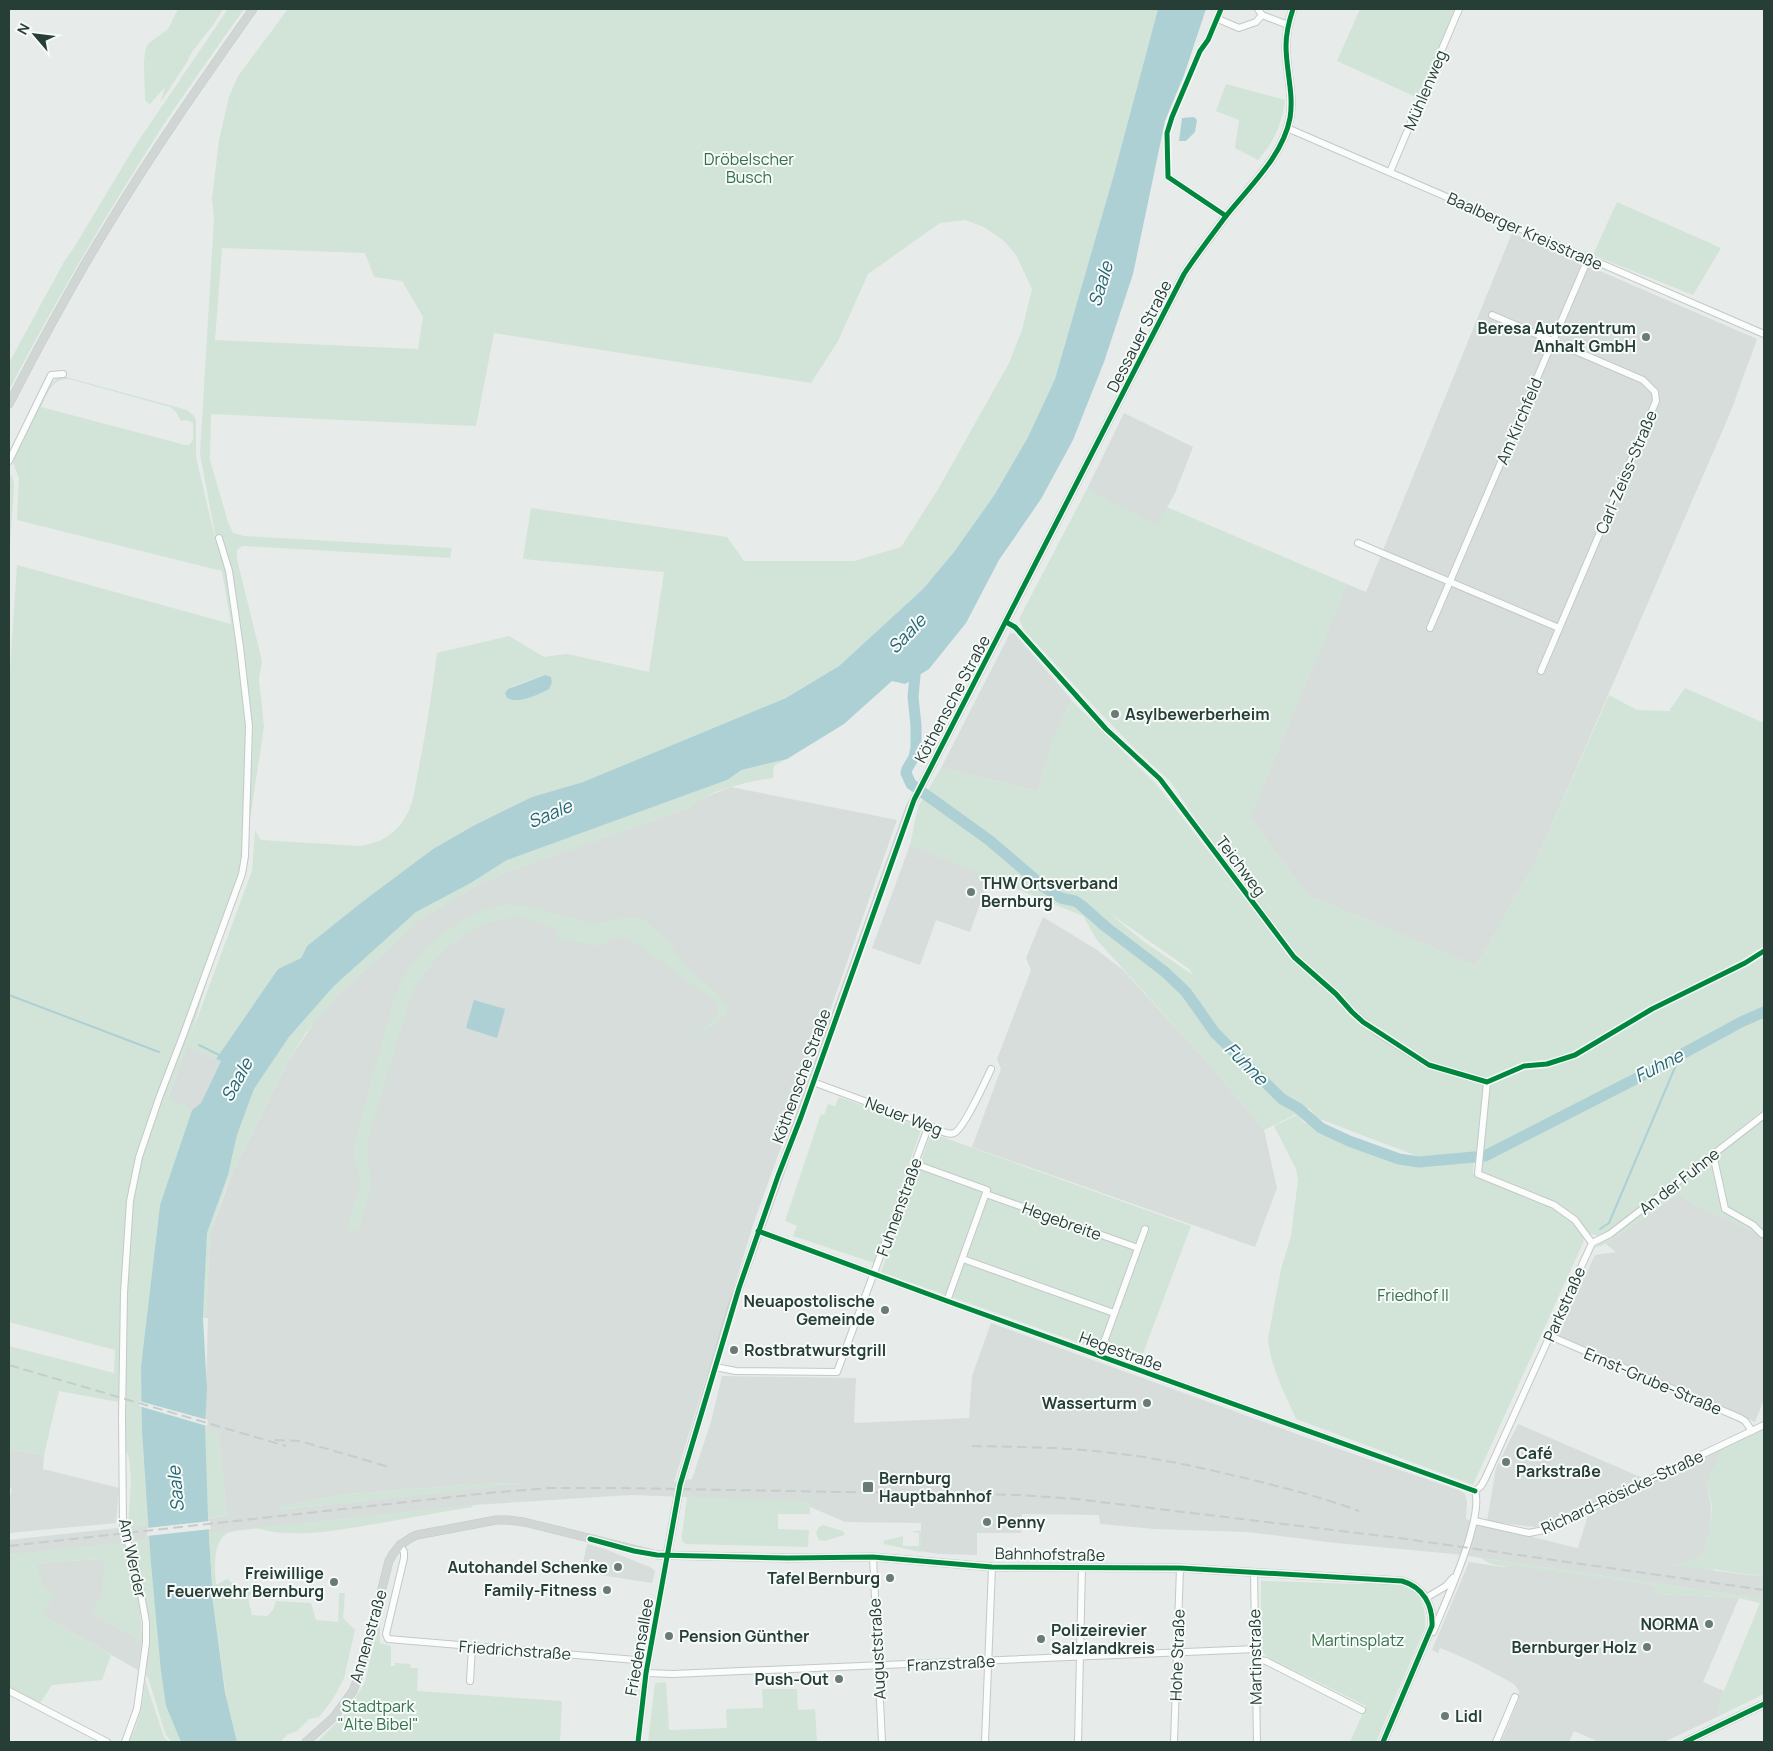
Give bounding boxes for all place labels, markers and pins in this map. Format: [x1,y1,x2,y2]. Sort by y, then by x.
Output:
place label: Beresa Autozentrum Anhalt GmbH [1478,317,1636,357]
marker: Beresa Autozentrum Anhalt GmbH [1640,331,1652,343]
place label: Asylbewerberheim [1125,703,1270,725]
marker: Asylbewerberheim [1109,708,1121,720]
place label: THW Ortsverband Bernburg [981,872,1118,912]
marker: THW Ortsverband Bernburg [965,886,977,898]
place label: Neuapostolische Gemeinde [744,1290,875,1330]
marker: Neuapostolische Gemeinde [879,1304,891,1316]
place label: Rostbratwurstgrill [744,1339,886,1361]
marker: Rostbratwurstgrill [728,1344,740,1356]
place label: Wasserturm [1042,1392,1137,1414]
marker: Wasserturm [1141,1397,1153,1409]
place label: Café Parkstraße [1516,1442,1601,1482]
marker: Café Parkstraße [1500,1456,1512,1468]
place label: Bernburg Hauptbahnhof [879,1467,992,1507]
marker: Bernburg Hauptbahnhof [861,1480,875,1494]
place label: Penny [997,1511,1045,1533]
marker: Penny [981,1516,993,1528]
place label: Autohandel Schenke [447,1556,608,1578]
marker: Autohandel Schenke [612,1561,624,1573]
place label: Freiwillige Feuerwehr Bernburg [167,1562,324,1602]
place label: Tafel Bernburg [767,1567,880,1589]
marker: Tafel Bernburg [884,1572,896,1584]
marker: Freiwillige Feuerwehr Bernburg [328,1576,340,1588]
place label: Family-Fitness [484,1579,597,1601]
marker: Family-Fitness [601,1584,613,1596]
place label: NORMA [1641,1613,1699,1635]
marker: NORMA [1703,1618,1715,1630]
place label: Polizeirevier Salzlandkreis [1051,1619,1155,1659]
place label: Pension Günther [679,1625,809,1647]
marker: Pension Günther [663,1630,675,1642]
marker: Polizeirevier Salzlandkreis [1035,1633,1047,1645]
place label: Bernburger Holz [1511,1636,1637,1658]
marker: Bernburger Holz [1641,1641,1653,1653]
place label: Push-Out [754,1668,829,1690]
marker: Push-Out [833,1673,845,1685]
place label: Lidl [1455,1705,1482,1727]
marker: Lidl [1439,1710,1451,1722]

